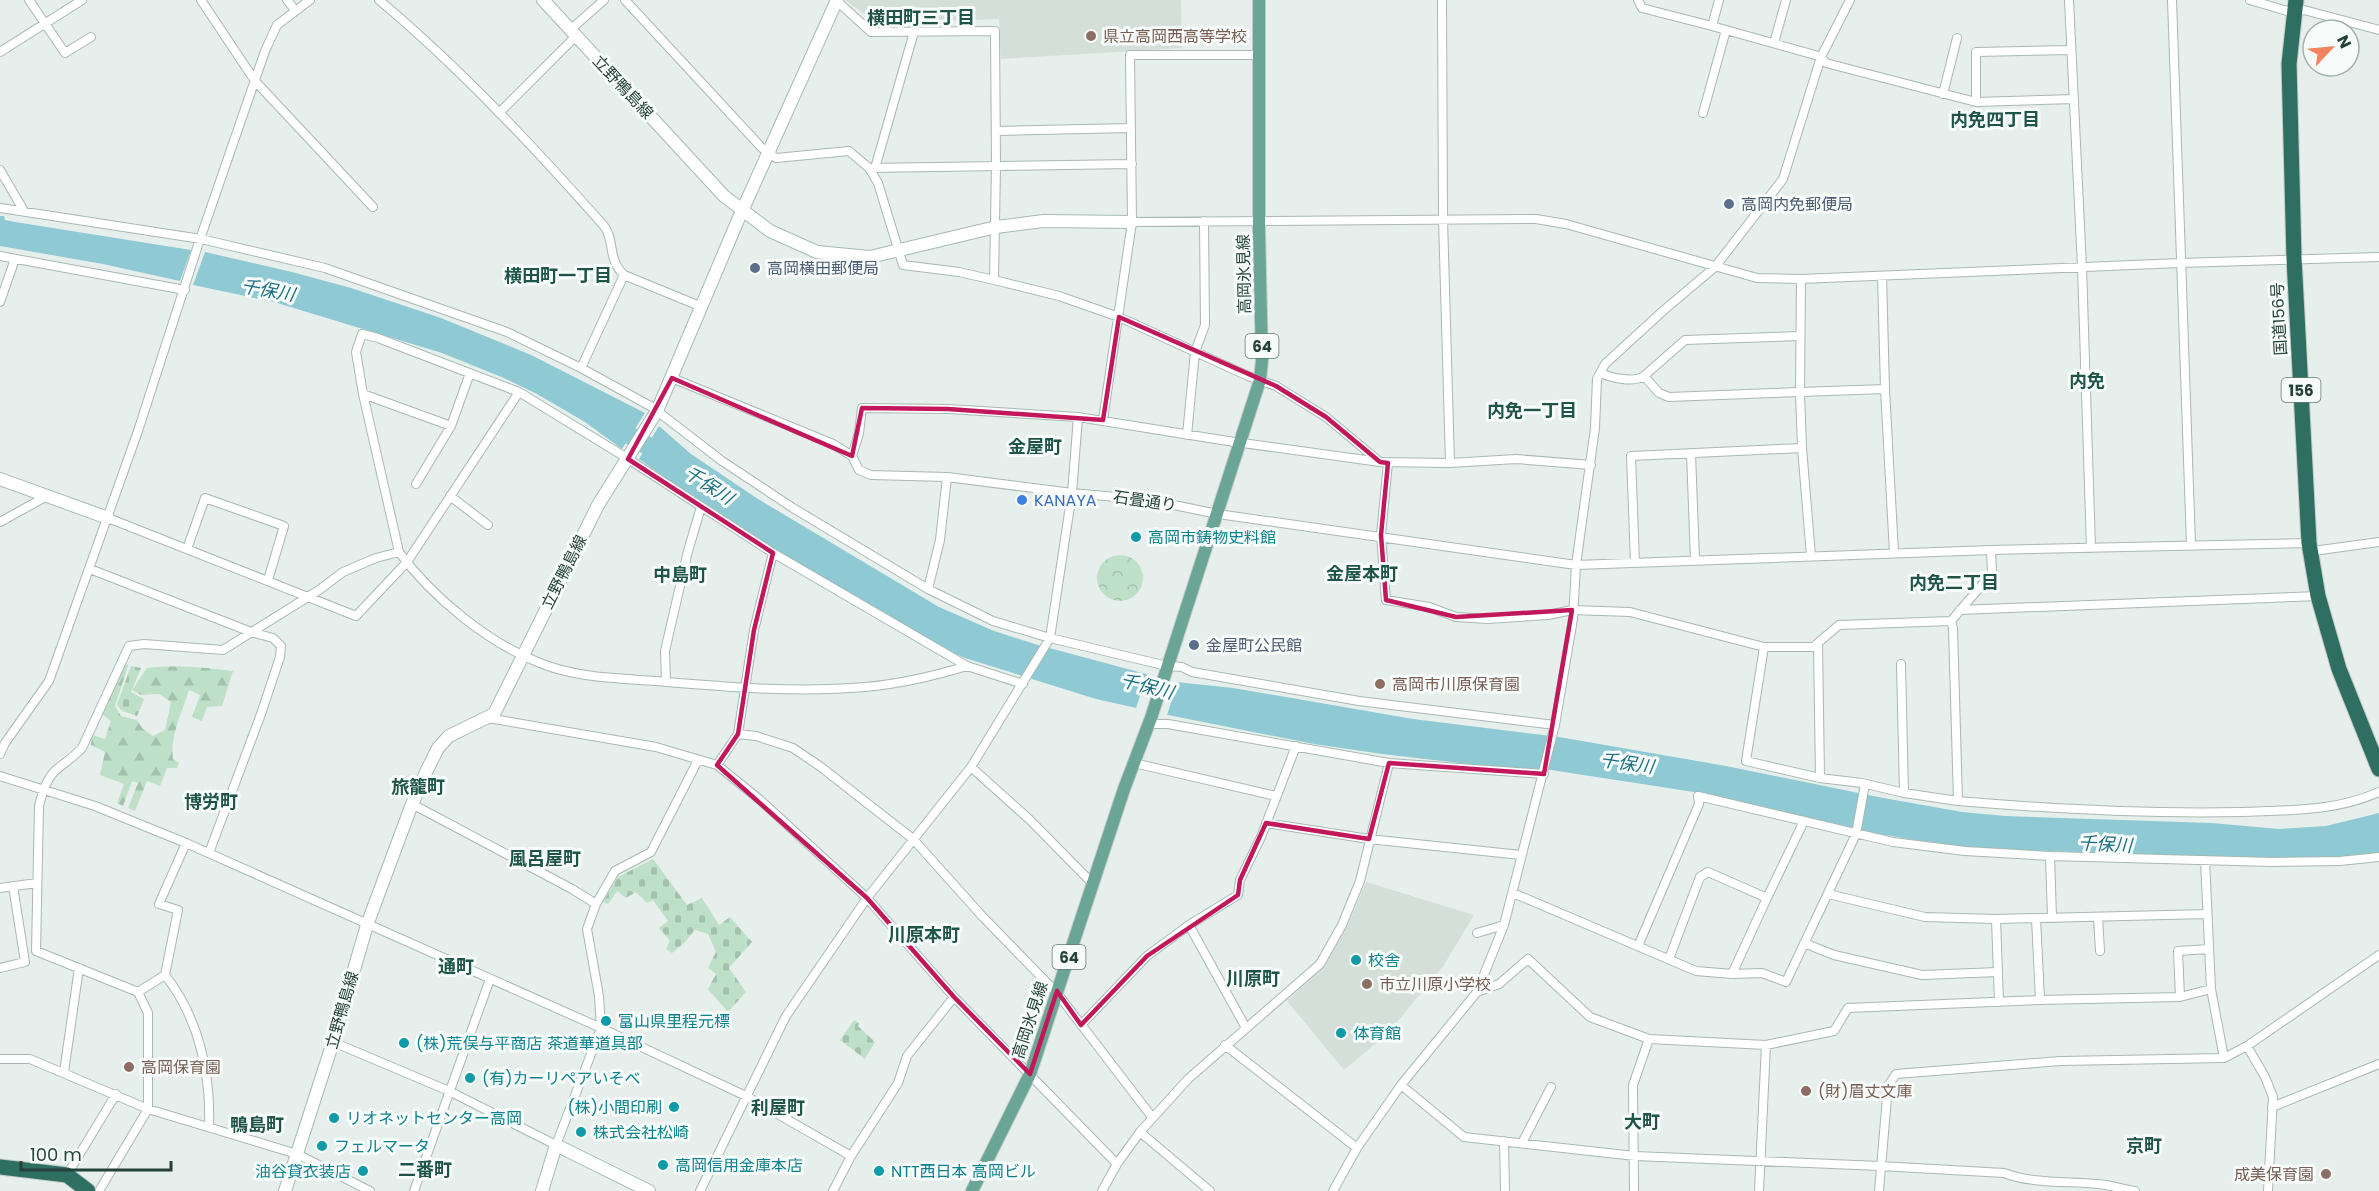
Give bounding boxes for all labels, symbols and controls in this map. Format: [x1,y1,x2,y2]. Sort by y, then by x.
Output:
district label: 横田町三丁目 [867,5,975,30]
north arrow [2301,18,2361,78]
place label: 県立高岡西高等学校 [1103,25,1247,48]
marker: 県立高岡西高等学校 [1084,29,1098,43]
text: N [2331,31,2357,52]
street label: 立野鴨島線 [587,50,659,124]
district label: 内免四丁目 [1950,107,2040,132]
place label: 高岡内免郵便局 [1741,193,1853,216]
marker: 高岡内免郵便局 [1722,197,1736,211]
street label: 高岡氷見線 [1232,234,1256,314]
place label: 高岡横田郵便局 [767,257,879,280]
marker: 高岡横田郵便局 [748,261,762,275]
district label: 横田町一丁目 [504,263,612,288]
water label: 千保川 [239,273,299,307]
street label: 国道156号 [2266,282,2292,356]
road number: 64 [1246,334,1278,358]
district label: 内免 [2069,368,2105,393]
road number: 156 [2282,378,2320,402]
district label: 内免一丁目 [1487,398,1577,423]
district label: 金屋町 [1008,434,1062,459]
water label: 千保川 [680,460,740,511]
street label: 石畳通り [1112,485,1178,517]
place label: KANAYA [1034,489,1097,512]
marker: KANAYA [1015,493,1029,507]
place label: 高岡市鋳物史料館 [1148,526,1276,549]
marker: 高岡市鋳物史料館 [1129,530,1143,544]
street label: 立野鴨島線 [536,531,592,613]
district label: 金屋本町 [1326,561,1398,586]
district label: 中島町 [653,562,707,587]
district label: 内免二丁目 [1909,570,1999,595]
place label: 金屋町公民館 [1206,634,1302,657]
marker: 金屋町公民館 [1187,638,1201,652]
water label: 千保川 [1118,667,1178,705]
place label: 高岡市川原保育園 [1392,673,1520,696]
marker: 高岡市川原保育園 [1373,677,1387,691]
water label: 千保川 [1599,747,1657,779]
district label: 旅籠町 [391,774,445,799]
district label: 博労町 [184,789,238,814]
water label: 千保川 [2077,830,2135,858]
district label: 風呂屋町 [509,846,581,871]
district label: 川原本町 [888,922,960,947]
road number: 64 [1052,945,1086,969]
place label: 校舎 [1368,949,1400,972]
marker: 校舎 [1349,953,1363,967]
district label: 通町 [438,954,474,979]
district label: 川原町 [1226,966,1280,991]
street label: 立野鴨島線 [320,968,364,1052]
place label: 市立川原小学校 [1379,973,1491,996]
marker: 市立川原小学校 [1360,977,1374,991]
street label: 高岡氷見線 [1007,978,1053,1062]
place label: 富山県里程元標 [618,1010,730,1033]
marker: 富山県里程元標 [599,1014,613,1028]
place label: 体育館 [1353,1022,1401,1045]
marker: 体育館 [1334,1026,1348,1040]
place label: (株)荒俣与平商店 茶道華道具部 [416,1032,643,1055]
marker: (株)荒俣与平商店 茶道華道具部 [397,1036,411,1050]
place label: 高岡保育園 [141,1056,221,1079]
marker: 高岡保育園 [122,1060,136,1074]
place label: (有)カーリペアいそべ [482,1067,641,1090]
marker: (有)カーリペアいそべ [463,1071,477,1085]
place label: (財)眉丈文庫 [1818,1080,1913,1103]
marker: (財)眉丈文庫 [1799,1084,1813,1098]
district label: 利屋町 [751,1095,805,1120]
place label: (株)小間印刷 [567,1096,662,1119]
marker: (株)小間印刷 [667,1100,681,1114]
place label: リオネットセンター高岡 [346,1107,522,1130]
district label: 大町 [1624,1109,1660,1134]
marker: リオネットセンター高岡 [327,1111,341,1125]
district label: 鴨島町 [230,1112,284,1137]
place label: 株式会社松崎 [593,1121,689,1144]
marker: 株式会社松崎 [574,1125,588,1139]
district label: 京町 [2126,1133,2162,1158]
scale bar [21,1134,171,1172]
place label: フェルマータ [334,1135,430,1158]
marker: フェルマータ [315,1139,329,1153]
text: 100 m [30,1142,82,1167]
place label: 高岡信用金庫本店 [675,1154,803,1177]
district label: 二番町 [398,1157,452,1182]
marker: 高岡信用金庫本店 [656,1158,670,1172]
place label: 油谷貸衣装店 [255,1160,351,1183]
place label: NTT西日本 高岡ビル [891,1160,1036,1183]
place label: 成美保育園 [2234,1163,2314,1186]
marker: 油谷貸衣装店 [356,1164,370,1178]
marker: NTT西日本 高岡ビル [872,1164,886,1178]
marker: 成美保育園 [2319,1167,2333,1181]

